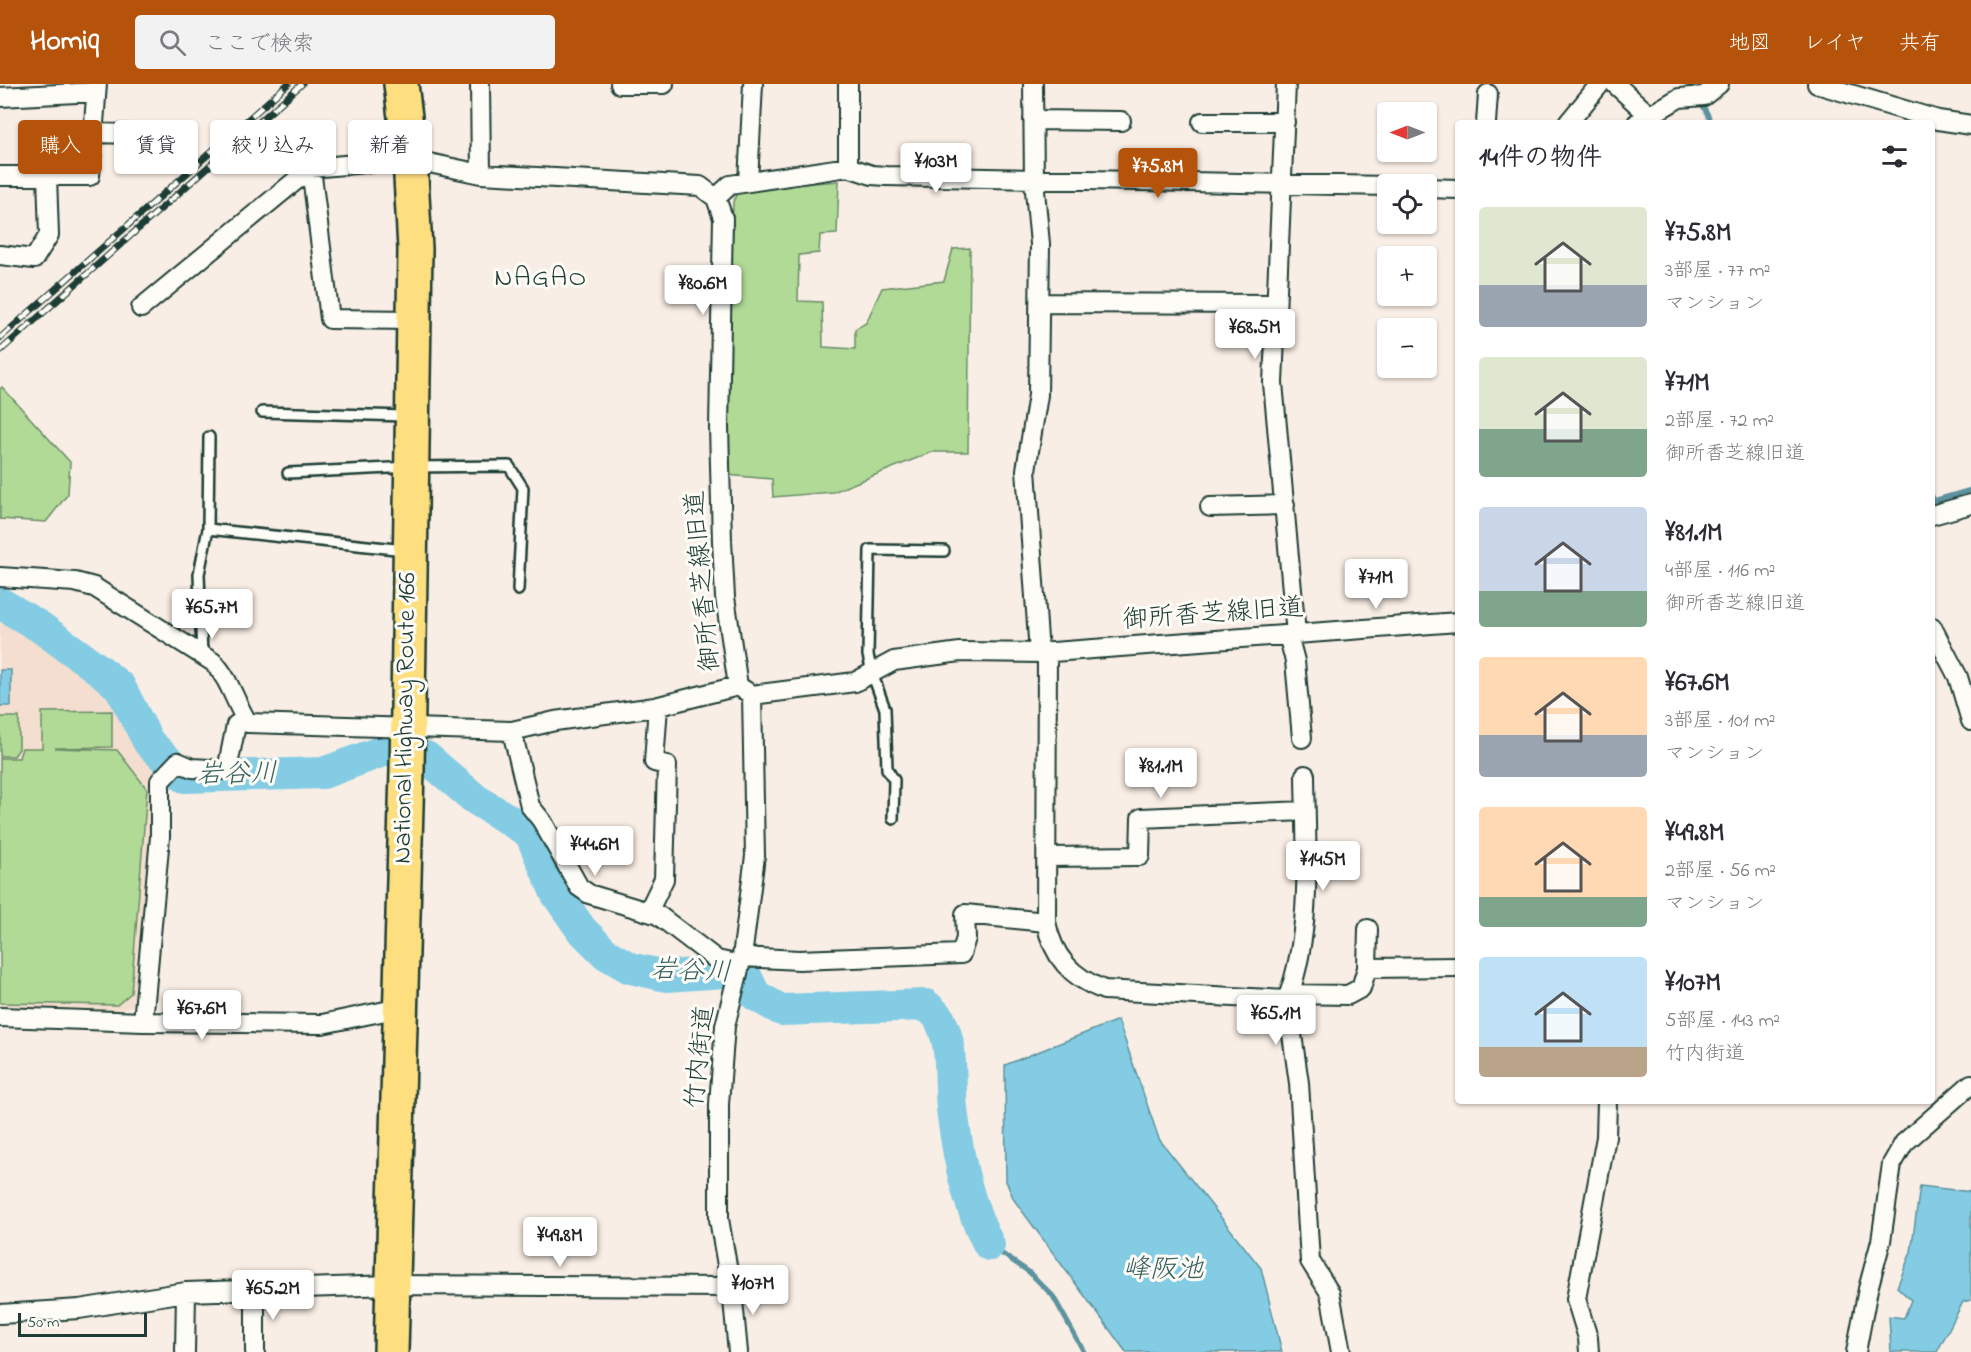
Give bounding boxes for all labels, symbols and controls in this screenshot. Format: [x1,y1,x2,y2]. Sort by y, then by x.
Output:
search box [135,15,555,69]
text: Homiq [30,22,99,63]
icon: search [156,26,189,59]
text: ここで検索 [204,29,314,61]
text: 地図 [1729,29,1771,59]
text: レイヤ [1804,29,1866,59]
text: 共有 [1899,29,1941,59]
north arrow [1377,102,1437,162]
map controls [1377,102,1437,378]
chip: 購入 [18,120,102,174]
chip: 賃貸 [114,120,198,174]
chip: 絞り込み [210,120,336,174]
chip: 新着 [348,120,432,174]
text: 14件の物件 [1479,140,1602,178]
icon: filters [1878,140,1911,173]
pin: ¥103M [894,143,978,194]
text: ¥103M [914,148,958,177]
pin: ¥75.8M [1109,148,1207,199]
text: ¥75.8M [1132,153,1184,182]
button: locate [1377,174,1437,234]
text: ¥75.8M [1665,215,1732,253]
icon: home [1527,231,1599,303]
button: + [1377,246,1437,306]
text: 3部屋 · 77 m² [1665,257,1770,286]
district label: NAGAO [494,259,588,298]
pin: ¥80.6M [654,265,752,316]
text: ¥80.6M [679,270,727,299]
text: マンション [1665,290,1764,319]
pin: ¥68.5M [1206,309,1304,360]
text: ¥68.5M [1229,314,1281,343]
button: − [1377,318,1437,378]
text: ¥71M [1665,365,1710,403]
icon: home [1527,381,1599,453]
text: 2部屋 · 72 m² [1665,407,1774,436]
text: 御所香芝線旧道 [1665,440,1805,469]
street label: 御所香芝線旧道 [677,489,731,673]
text: ¥81.1M [1665,515,1723,553]
icon: home [1527,531,1599,603]
text: 4部屋 · 116 m² [1665,557,1775,586]
pin: ¥71M [1340,559,1412,610]
text: ¥71M [1359,564,1393,593]
street label: National Highway Route 166 [384,572,428,864]
pin: ¥65.7M [163,589,261,640]
street label: 御所香芝線旧道 [1121,590,1305,640]
text: 御所香芝線旧道 [1665,590,1805,619]
text: ¥65.7M [186,594,238,623]
text: ¥67.6M [1665,665,1730,703]
icon: home [1527,681,1599,753]
text: 3部屋 · 101 m² [1665,707,1775,736]
text: マンション [1665,740,1764,769]
pin: ¥81.1M [1112,748,1210,799]
text: ¥81.1M [1139,753,1183,782]
water label: 岩谷川 [196,755,278,795]
text: ¥49.8M [1665,815,1725,853]
pin: ¥44.6M [546,826,644,877]
text: ¥44.6M [570,831,620,860]
icon: home [1527,831,1599,903]
pin: ¥145M [1281,841,1365,892]
text: ¥145M [1300,846,1346,875]
text: 2部屋 · 56 m² [1665,857,1776,886]
text: マンション [1665,890,1764,919]
water label: 岩谷川 [650,951,732,993]
text: ¥107M [1665,965,1721,1003]
icon: home [1527,981,1599,1053]
pin: ¥67.6M [153,990,251,1041]
text: ¥67.6M [177,995,227,1024]
pin: ¥65.1M [1227,995,1325,1046]
text: ¥65.1M [1251,1000,1301,1029]
street label: 竹内街道 [677,1003,725,1111]
text: 5部屋 · 143 m² [1665,1007,1780,1036]
text: 竹内街道 [1665,1040,1745,1069]
pin: ¥49.8M [511,1217,609,1268]
text: ¥49.8M [537,1222,583,1251]
water label: 峰阪池 [1123,1251,1204,1290]
pin: ¥107M [711,1265,795,1316]
pin: ¥65.2M [224,1270,322,1321]
text: ¥107M [731,1270,775,1299]
text: ¥65.2M [246,1275,300,1304]
scale bar [18,1310,147,1338]
text: 50 m [27,1311,59,1335]

